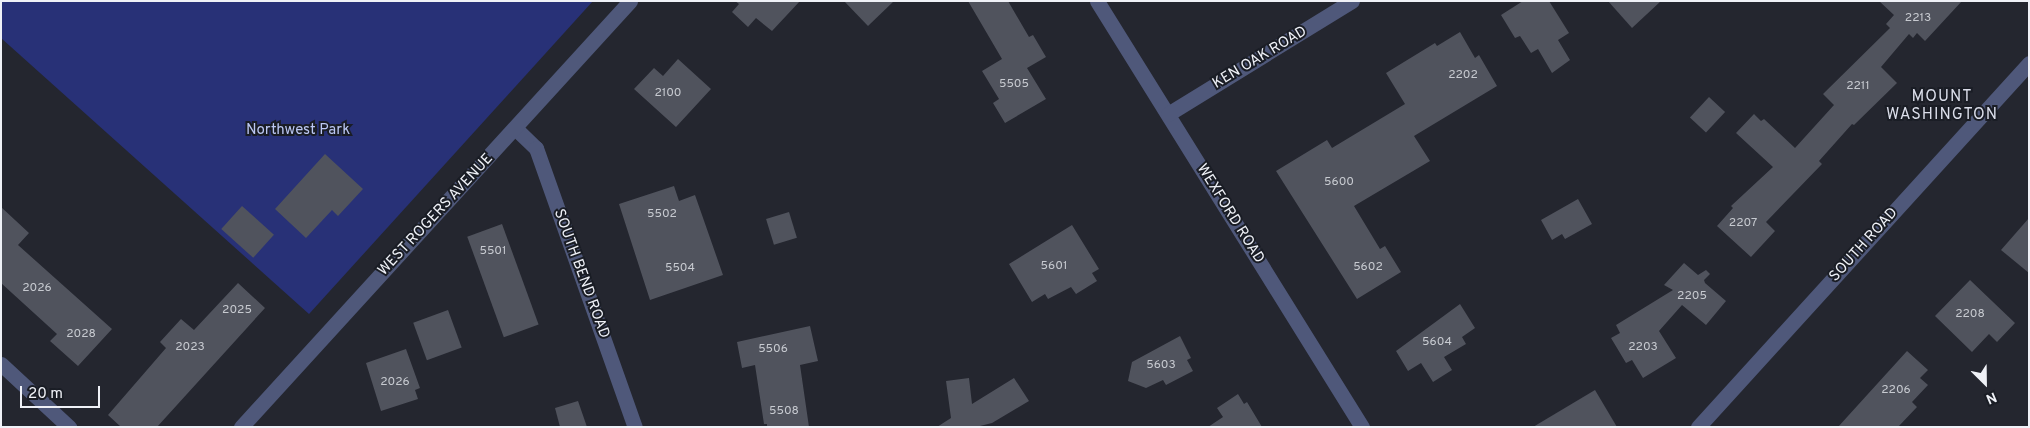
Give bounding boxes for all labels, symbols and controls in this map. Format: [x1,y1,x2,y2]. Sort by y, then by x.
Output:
house number: 2213 [1905,12,1931,26]
street label: KEN OAK ROAD [1210,23,1310,93]
house number: 2202 [1448,69,1478,83]
house number: 5505 [999,78,1029,92]
house number: 2211 [1846,80,1870,94]
house number: 2100 [654,87,682,101]
district label: MOUNT WASHINGTON [1885,87,1999,125]
park label: Northwest Park [246,122,350,140]
street label: WEST ROGERS AVENUE [374,150,498,280]
street label: WEXFORD ROAD [1192,161,1268,267]
house number: 5600 [1324,176,1354,190]
street label: SOUTH ROAD [1826,204,1902,286]
street label: SOUTH BEND ROAD [549,207,613,341]
house number: 5502 [647,208,677,222]
house number: 2207 [1729,217,1757,231]
house number: 5501 [479,245,507,259]
house number: 5601 [1041,260,1067,274]
house number: 5602 [1353,261,1383,275]
house number: 5504 [665,262,695,276]
house number: 2026 [22,282,52,296]
house number: 2205 [1677,290,1707,304]
house number: 2025 [222,304,252,318]
house number: 2208 [1955,308,1985,322]
house number: 2028 [66,328,96,342]
house number: 5604 [1422,336,1452,350]
house number: 2023 [175,341,205,355]
house number: 2203 [1628,341,1658,355]
house number: 5506 [758,343,788,357]
north arrow [1960,358,2010,408]
house number: 5603 [1146,359,1176,373]
scale bar [22,376,102,408]
house number: 2026 [380,376,410,390]
house number: 2206 [1881,384,1911,398]
text: 20 m [28,385,63,404]
text: N [1983,387,1999,407]
house number: 5508 [769,405,799,419]

